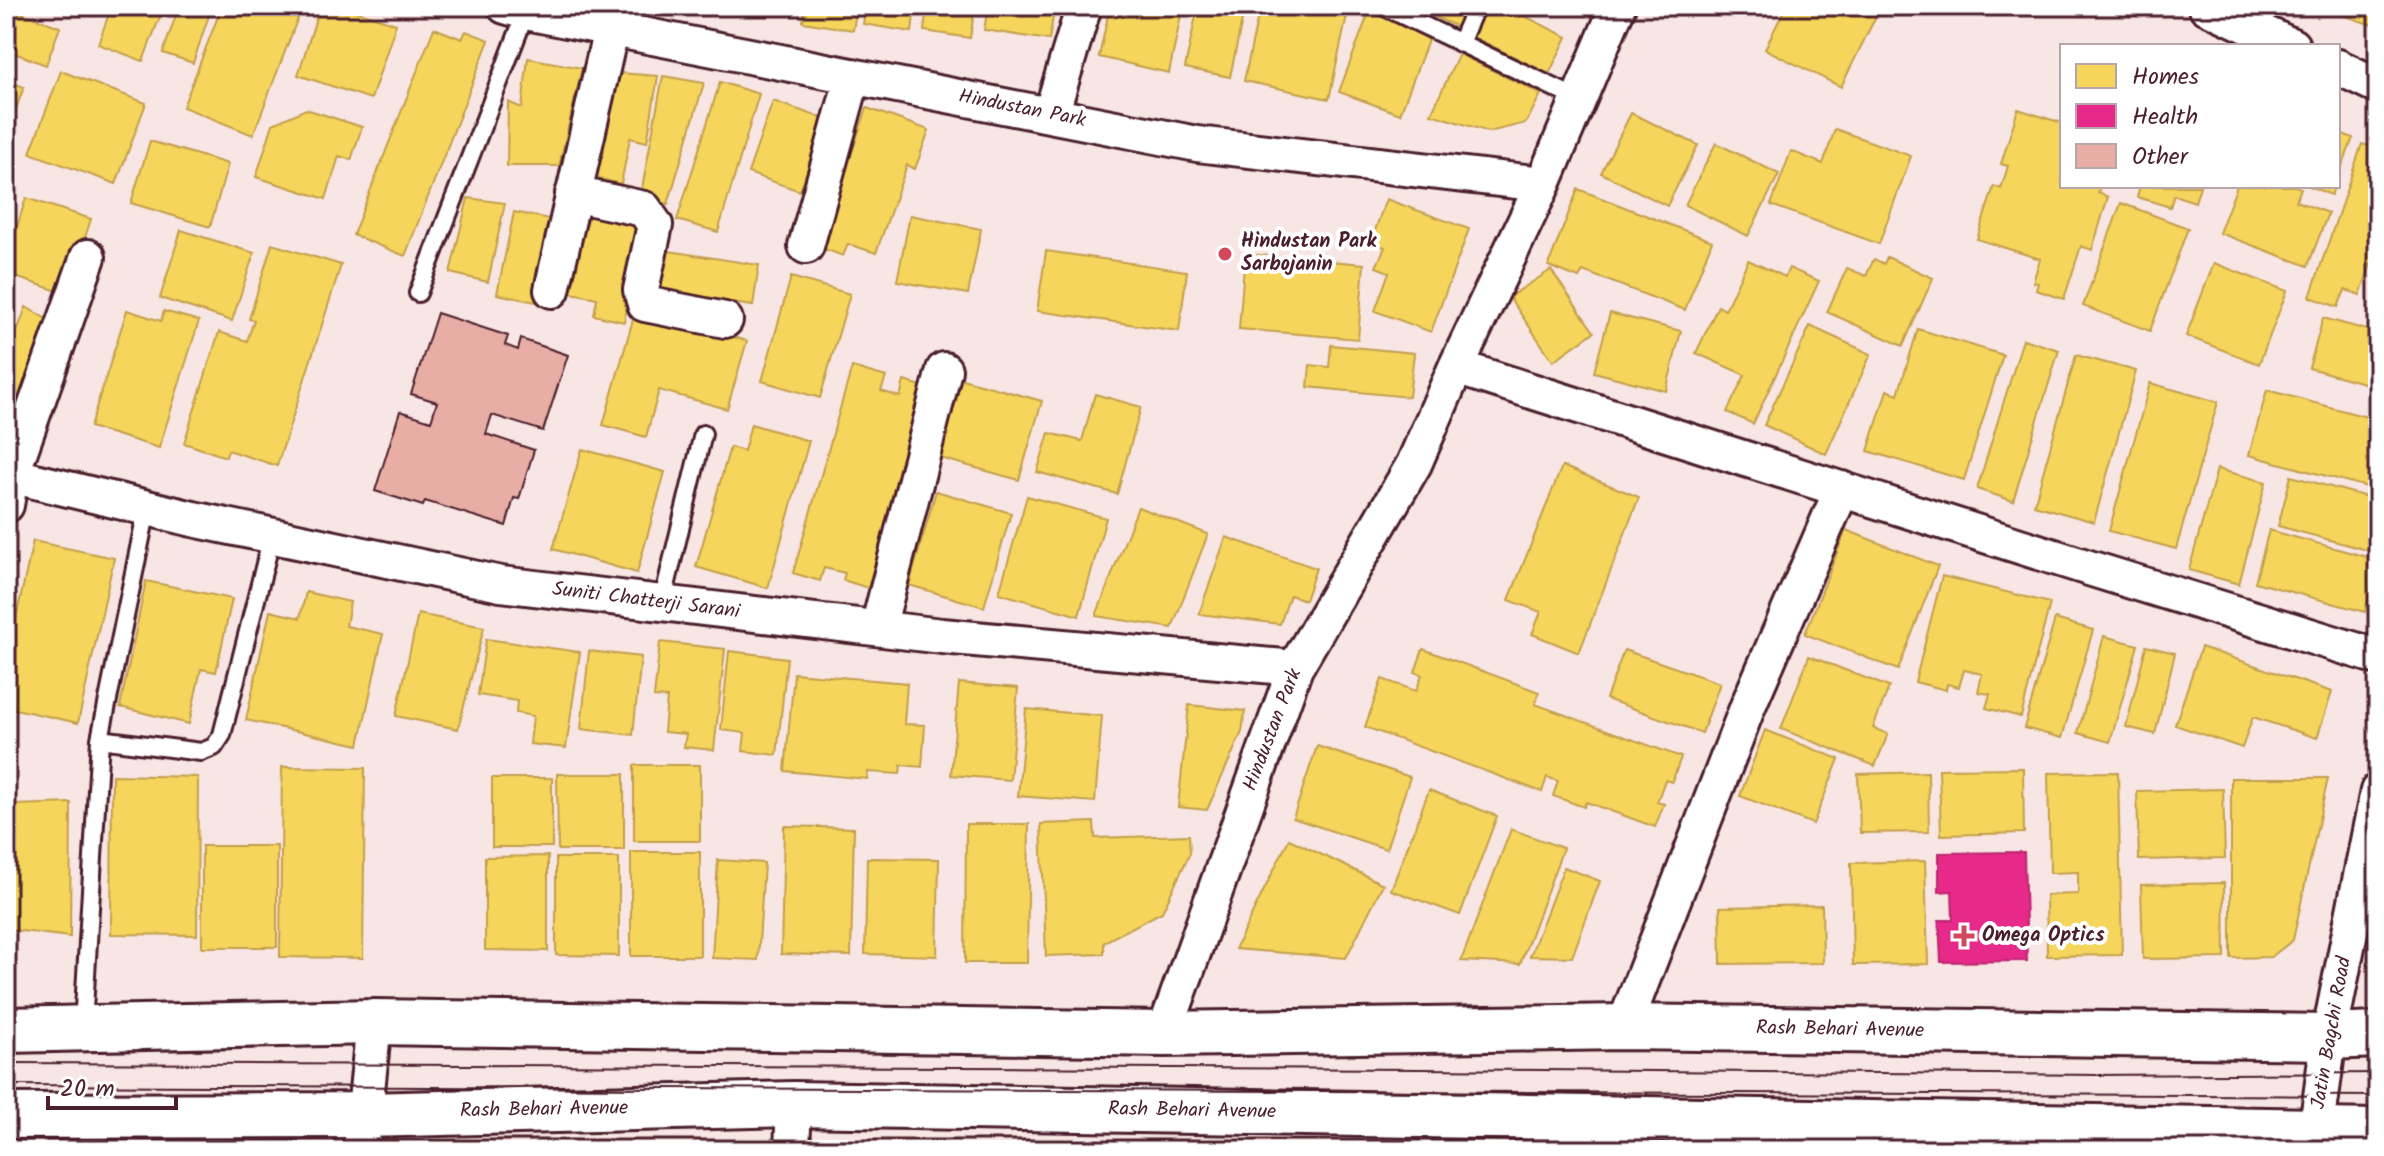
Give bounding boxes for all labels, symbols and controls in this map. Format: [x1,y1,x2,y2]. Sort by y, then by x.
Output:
legend [2060,44,2340,188]
text: Homes [2132,58,2199,97]
street label: Hindustan Park [956,81,1089,137]
text: Health [2132,98,2198,137]
text: Other [2132,138,2190,177]
place label: Hindustan Park Sarbojanin [1241,226,1378,281]
marker: Hindustan Park Sarbojanin [1216,245,1234,263]
street label: Suniti Chatterji Sarani [550,574,743,629]
street label: Hindustan Park [1235,663,1311,796]
place label: Omega Optics [1982,920,2105,952]
marker: Omega Optics [1953,925,1975,947]
street label: Jatin Bagchi Road [2303,953,2361,1112]
street label: Rash Behari Avenue [1756,1013,1924,1047]
scale bar [48,1060,176,1110]
text: 20 m [60,1070,115,1109]
street label: Rash Behari Avenue [460,1093,628,1127]
street label: Rash Behari Avenue [1108,1094,1276,1128]

